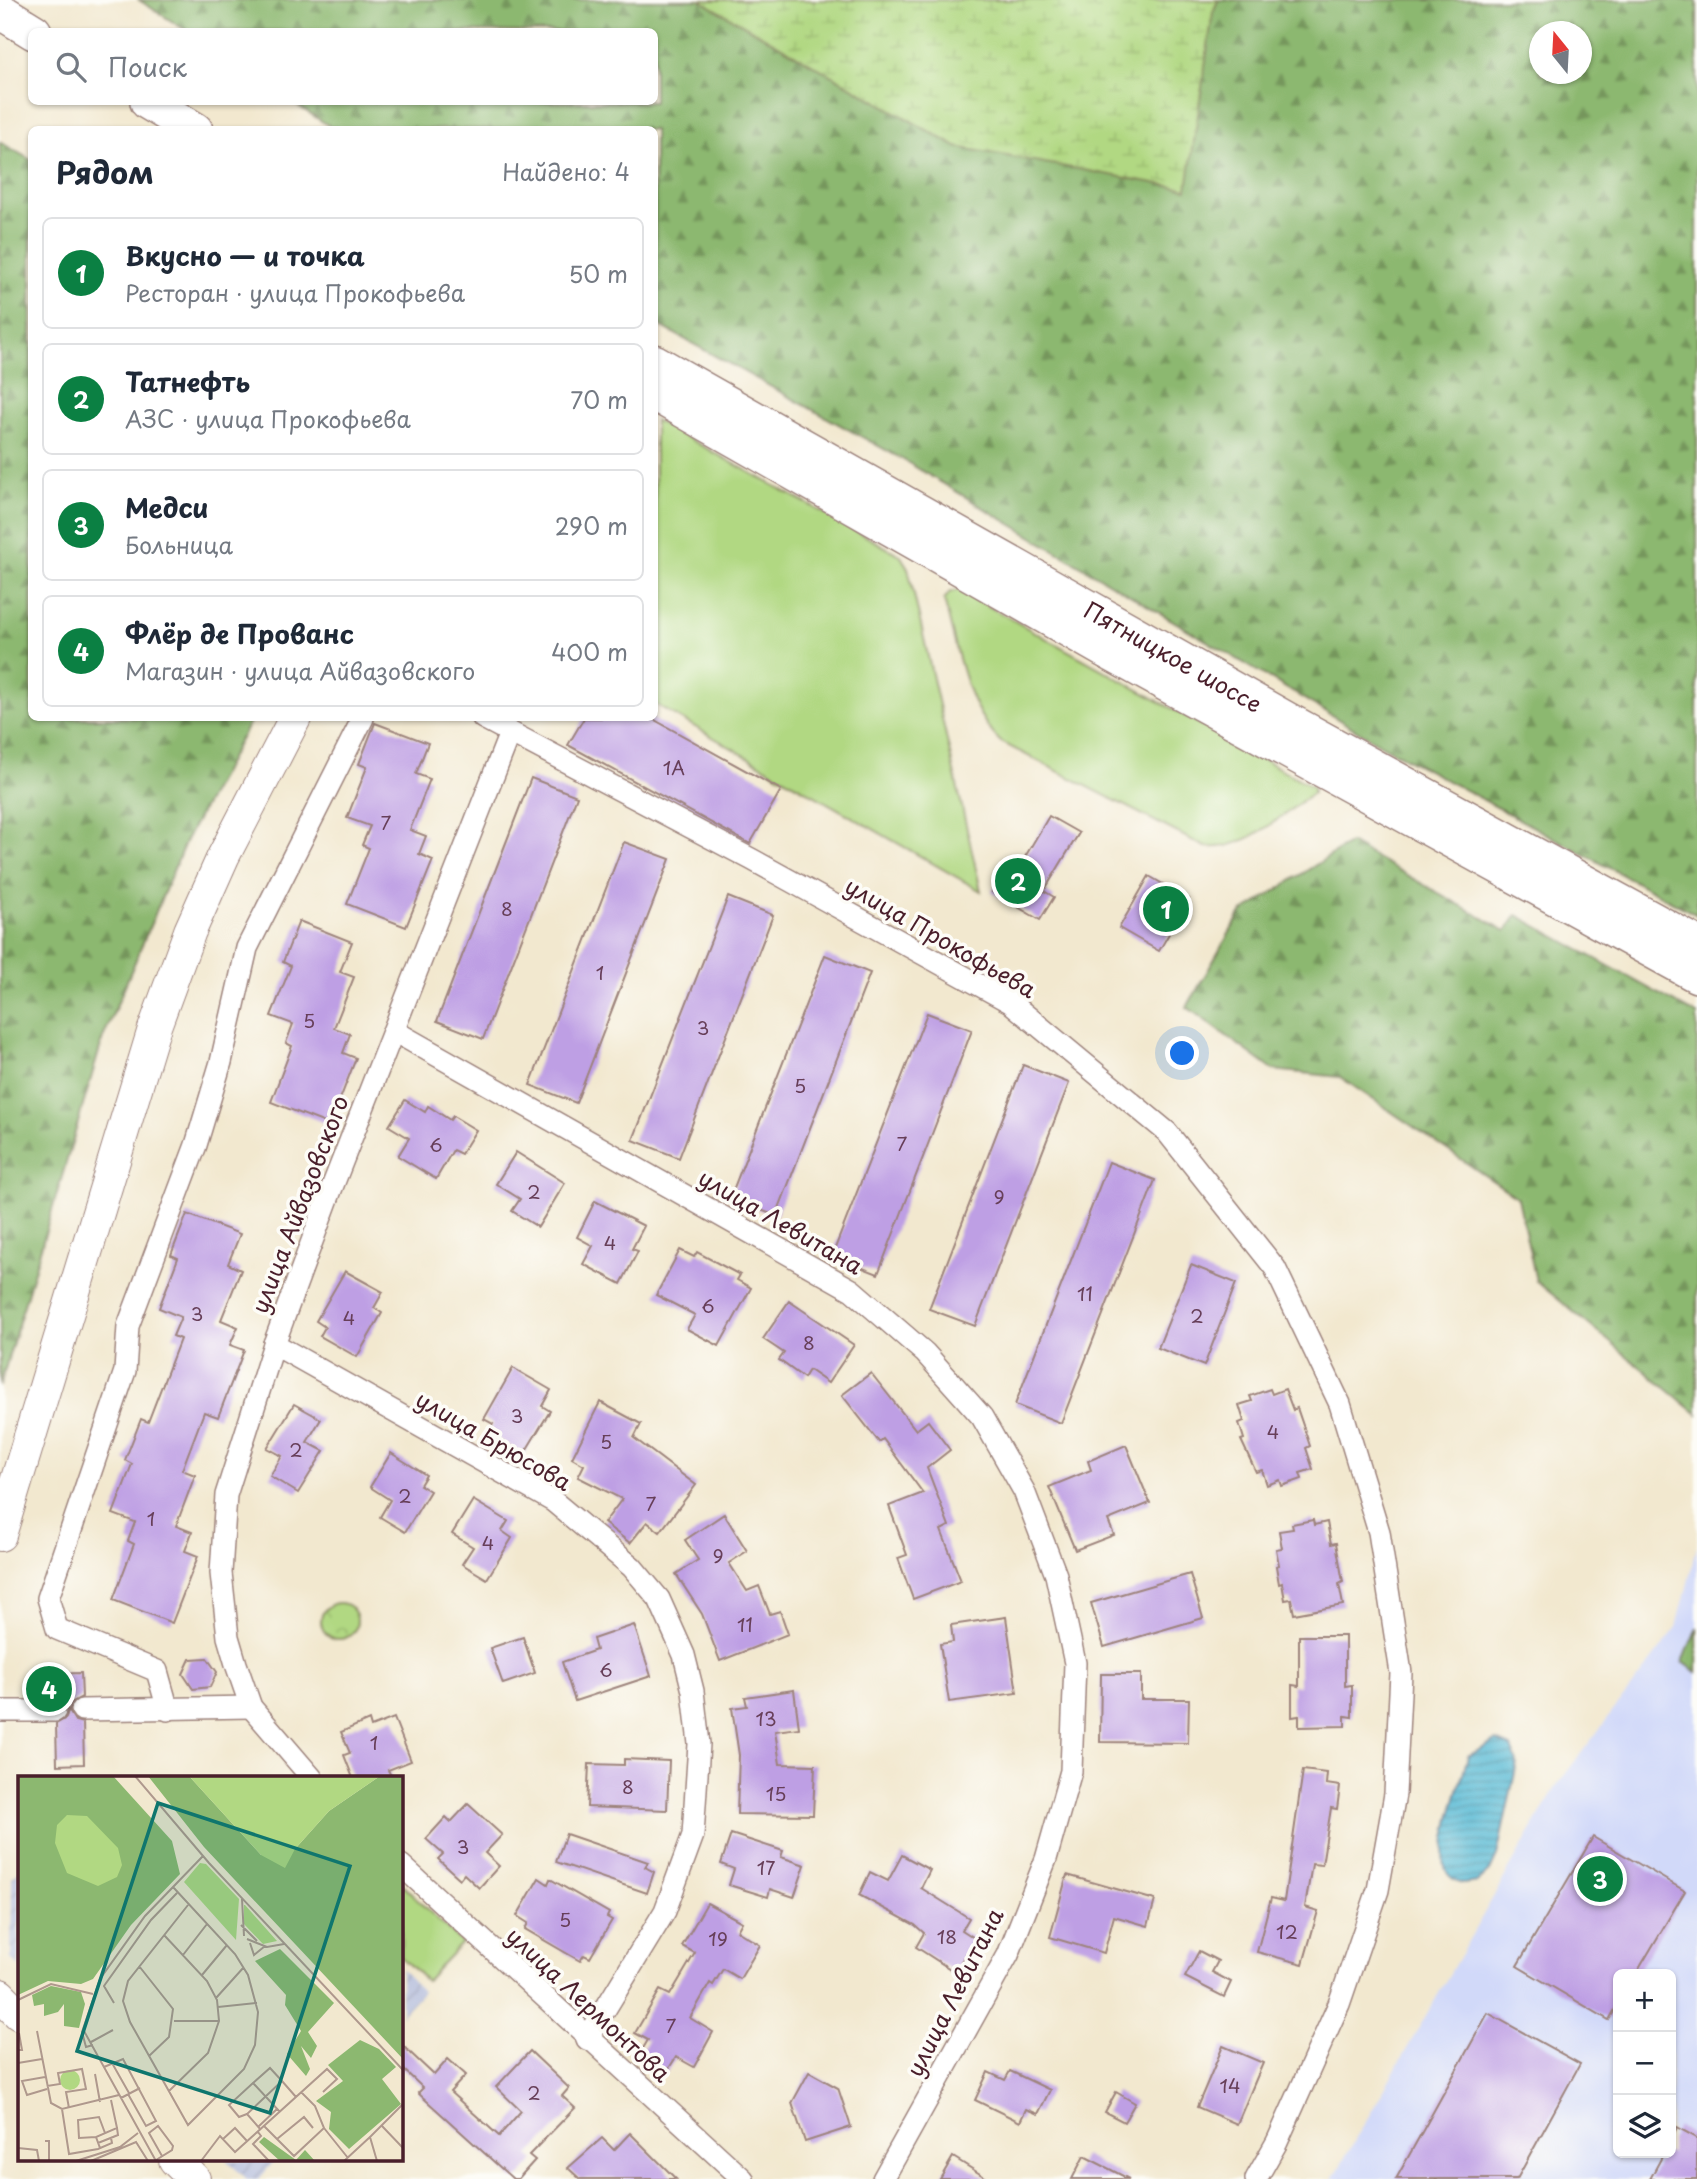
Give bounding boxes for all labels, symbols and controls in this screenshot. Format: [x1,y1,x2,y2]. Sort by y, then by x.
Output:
north arrow [1529,21,1592,84]
search box [28,28,658,105]
text: Поиск [108,47,187,86]
icon: search [52,48,90,86]
text: Рядом [56,149,154,194]
text: Найдено: 4 [502,154,630,189]
text: Вкусно — и точка [125,236,365,275]
text: 1 [76,256,87,291]
text: 50 m [568,256,628,291]
text: Ресторан · улица Прокофьева [125,275,465,310]
text: Татнефть [125,362,250,401]
text: 2 [73,382,89,417]
text: 70 m [570,382,628,417]
text: АЗС · улица Прокофьева [125,401,411,436]
text: Медси [125,488,209,527]
text: 3 [73,508,89,543]
text: 290 m [555,508,628,543]
text: Больница [125,527,233,562]
street label: Пятницкое шоссе [1078,592,1269,720]
text: Флёр де Прованс [125,614,354,653]
text: 4 [73,634,89,669]
text: 400 m [551,634,628,669]
text: Магазин · улица Айвазовского [125,653,475,688]
house number: 1A [663,753,685,781]
house number: 7 [381,808,392,836]
pin: 2 [995,855,1041,907]
street label: улица Прокофьева [839,868,1044,1006]
pin: 1 [1143,883,1189,935]
house number: 8 [501,894,513,922]
house number: 1 [596,958,604,986]
house number: 5 [303,1006,315,1034]
house number: 3 [697,1013,709,1041]
your location [1165,1036,1199,1070]
house number: 5 [794,1071,806,1099]
street label: улица Айвазовского [241,1090,357,1318]
house number: 7 [897,1129,908,1157]
house number: 6 [429,1130,443,1158]
street label: улица Левитана [692,1160,870,1283]
house number: 2 [527,1177,541,1205]
house number: 9 [993,1182,1005,1210]
house number: 4 [604,1228,616,1256]
house number: 11 [1077,1279,1093,1307]
house number: 6 [701,1291,715,1319]
house number: 3 [191,1299,203,1327]
house number: 2 [1190,1301,1204,1329]
house number: 4 [343,1303,355,1331]
house number: 8 [803,1328,815,1356]
street label: улица Брюсова [410,1381,579,1499]
house number: 3 [511,1401,523,1429]
house number: 4 [1267,1417,1279,1445]
house number: 5 [600,1427,612,1455]
house number: 2 [289,1435,303,1463]
house number: 2 [398,1481,412,1509]
house number: 7 [646,1489,657,1517]
house number: 1 [147,1504,155,1532]
house number: 4 [482,1528,494,1556]
house number: 9 [712,1541,724,1569]
house number: 11 [737,1610,753,1638]
house number: 6 [599,1655,613,1683]
pin: 4 [26,1663,72,1715]
house number: 13 [755,1704,777,1732]
house number: 1 [370,1728,378,1756]
house number: 8 [622,1772,634,1800]
inset map [18,1776,402,2162]
house number: 15 [766,1779,786,1807]
house number: 3 [457,1832,469,1860]
house number: 17 [757,1853,775,1881]
pin: 3 [1577,1853,1623,1905]
street label: улица Левитана [896,1901,1012,2082]
house number: 5 [559,1905,571,1933]
house number: 12 [1276,1917,1298,1945]
street label: улица Лермонтова [499,1918,680,2090]
house number: 18 [937,1922,957,1950]
house number: 19 [708,1924,728,1952]
map controls [1613,1969,1676,2158]
button: + [1613,1969,1676,2032]
house number: 7 [666,2011,677,2039]
button: − [1613,2032,1676,2095]
house number: 14 [1219,2071,1241,2099]
house number: 2 [527,2078,541,2106]
button: layers [1613,2095,1676,2158]

